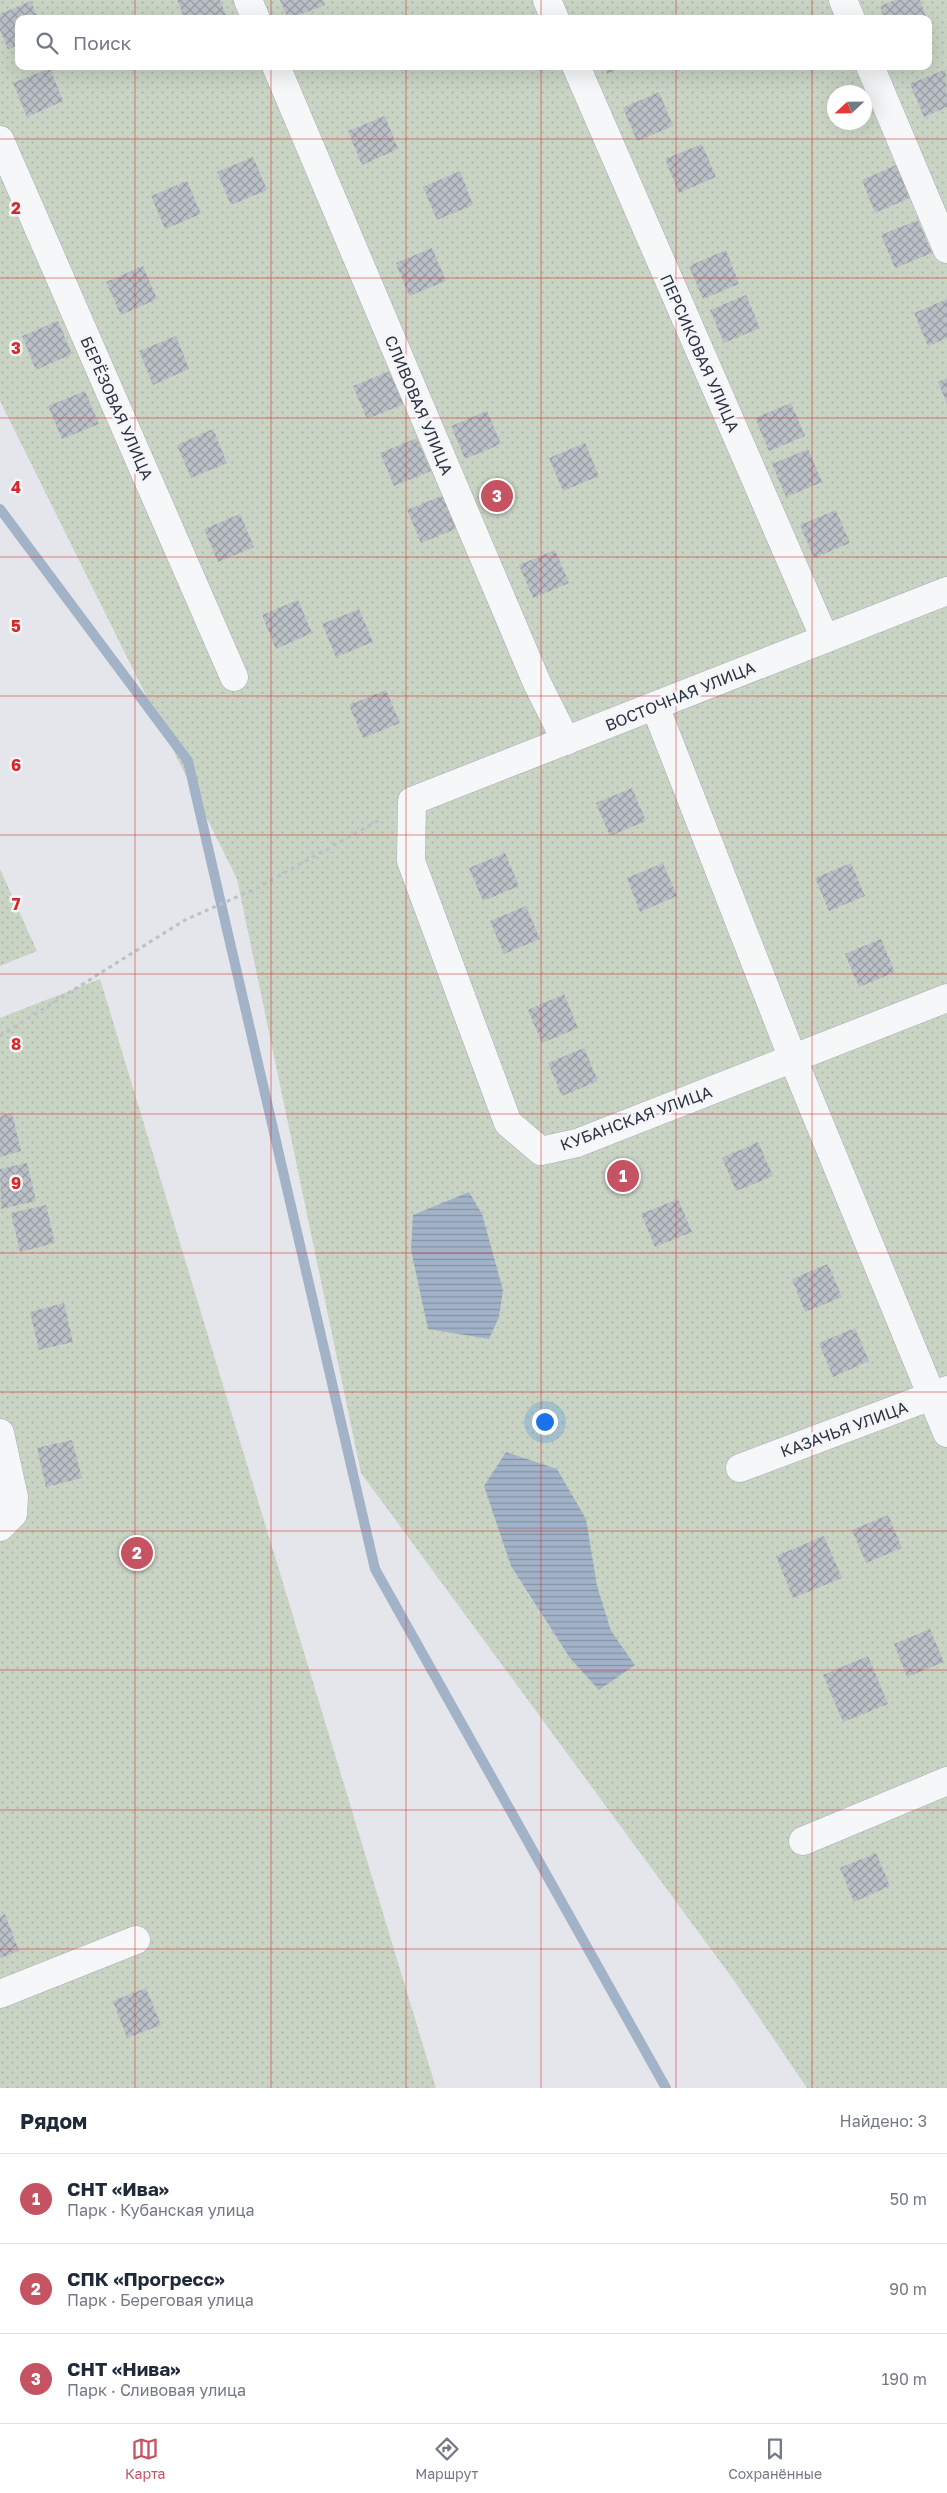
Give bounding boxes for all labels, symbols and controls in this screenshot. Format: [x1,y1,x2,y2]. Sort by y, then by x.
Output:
search box [15,15,932,70]
icon: search [33,29,61,57]
text: Поиск [73,31,132,54]
north arrow [827,85,872,130]
text: 2 [11,198,21,218]
street label: ПЕРСИКОВАЯ УЛИЦА [656,271,744,435]
street label: СЛИВОВАЯ УЛИЦА [381,332,458,478]
street label: БЕРЁЗОВАЯ УЛИЦА [76,333,158,483]
text: 3 [11,338,21,358]
text: 4 [11,477,21,497]
pin: 3 [481,477,513,515]
text: 5 [11,616,21,636]
street label: ВОСТОЧНАЯ УЛИЦА [602,657,758,735]
text: 6 [11,755,21,775]
text: 7 [12,894,21,914]
text: 8 [11,1034,21,1054]
street label: КУБАНСКАЯ УЛИЦА [557,1081,715,1155]
pin: 1 [607,1157,639,1195]
text: 9 [11,1173,21,1193]
street label: КАЗАЧЬЯ УЛИЦА [777,1397,911,1461]
your location [532,1409,558,1435]
pin: 2 [121,1534,153,1572]
text: Рядом [20,2108,87,2134]
text: Найдено: 3 [840,2111,927,2131]
text: СНТ «Ива» [67,2177,169,2200]
text: 1 [32,2189,40,2209]
text: 50 m [890,2189,927,2209]
text: Парк · Кубанская улица [67,2200,255,2220]
text: СПК «Прогресс» [67,2267,225,2290]
text: 2 [31,2279,41,2299]
text: 90 m [889,2279,927,2299]
text: Парк · Береговая улица [67,2290,254,2310]
text: СНТ «Нива» [67,2357,180,2380]
text: 3 [31,2369,41,2389]
text: 190 m [881,2369,927,2389]
text: Парк · Сливовая улица [67,2380,246,2400]
tab: Карта [125,2435,165,2482]
tab: Маршрут [415,2435,478,2482]
tab: Сохранённые [728,2435,822,2482]

